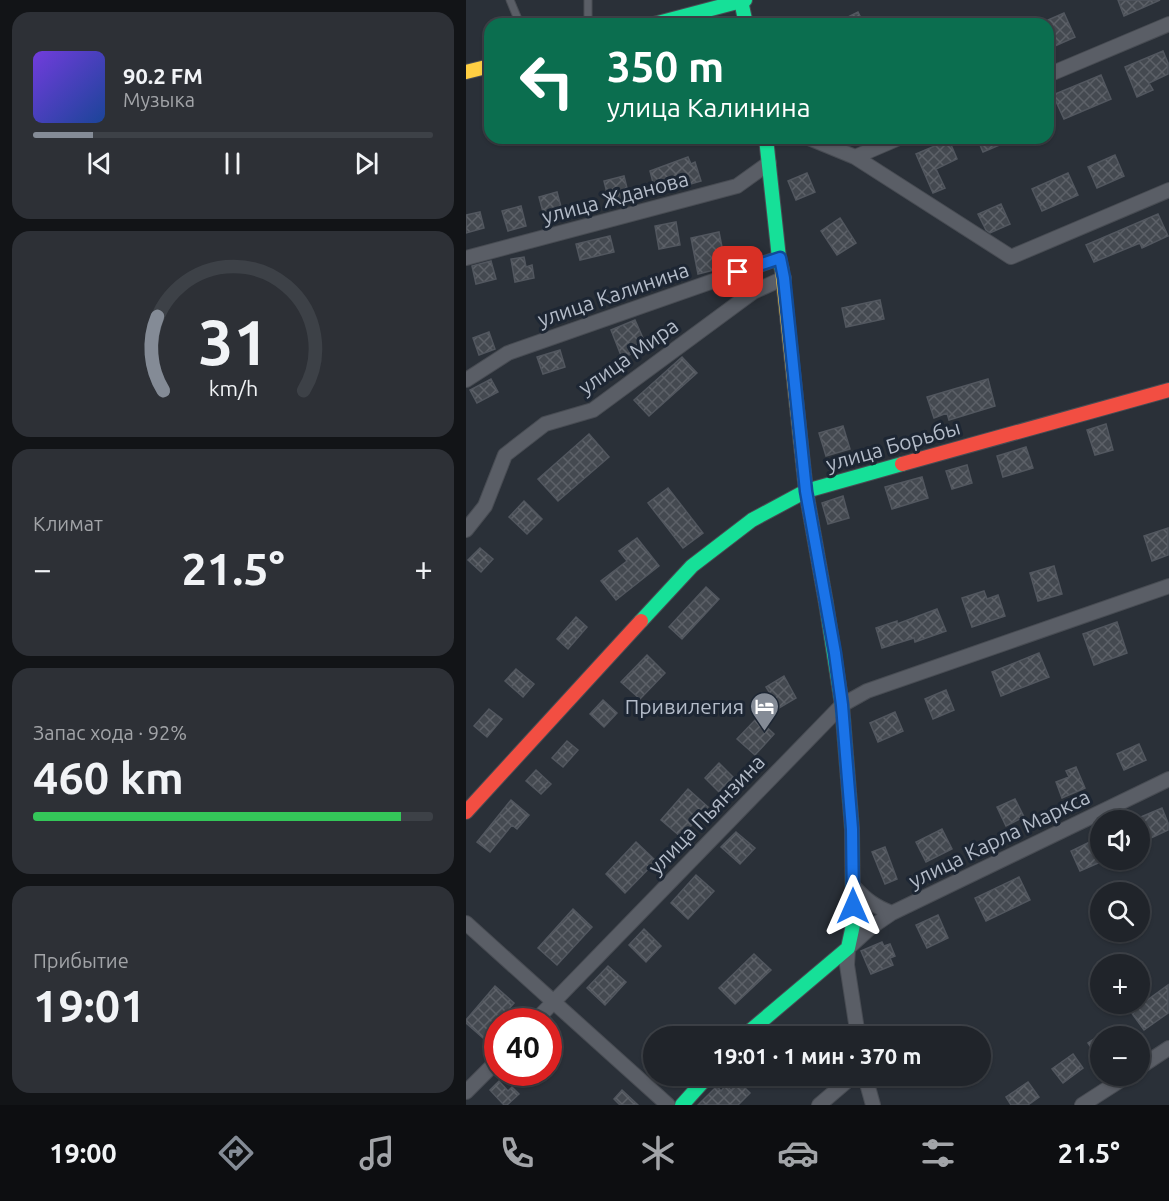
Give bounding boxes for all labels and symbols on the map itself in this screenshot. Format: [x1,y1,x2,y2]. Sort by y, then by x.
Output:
street label: улица Жданова [539,166,691,228]
pin [712,246,763,297]
street label: улица Калинина [534,257,692,331]
street label: улица Мира [574,313,682,399]
street label: улица Борьбы [823,414,963,476]
hotel icon: Привилегия [749,690,781,732]
place label: Привилегия [625,694,744,718]
street label: улица Пьянзина [643,749,769,879]
street label: улица Карла Маркса [905,784,1093,892]
position arrow [821,874,885,938]
speed limit sign: 40 [484,1008,562,1086]

